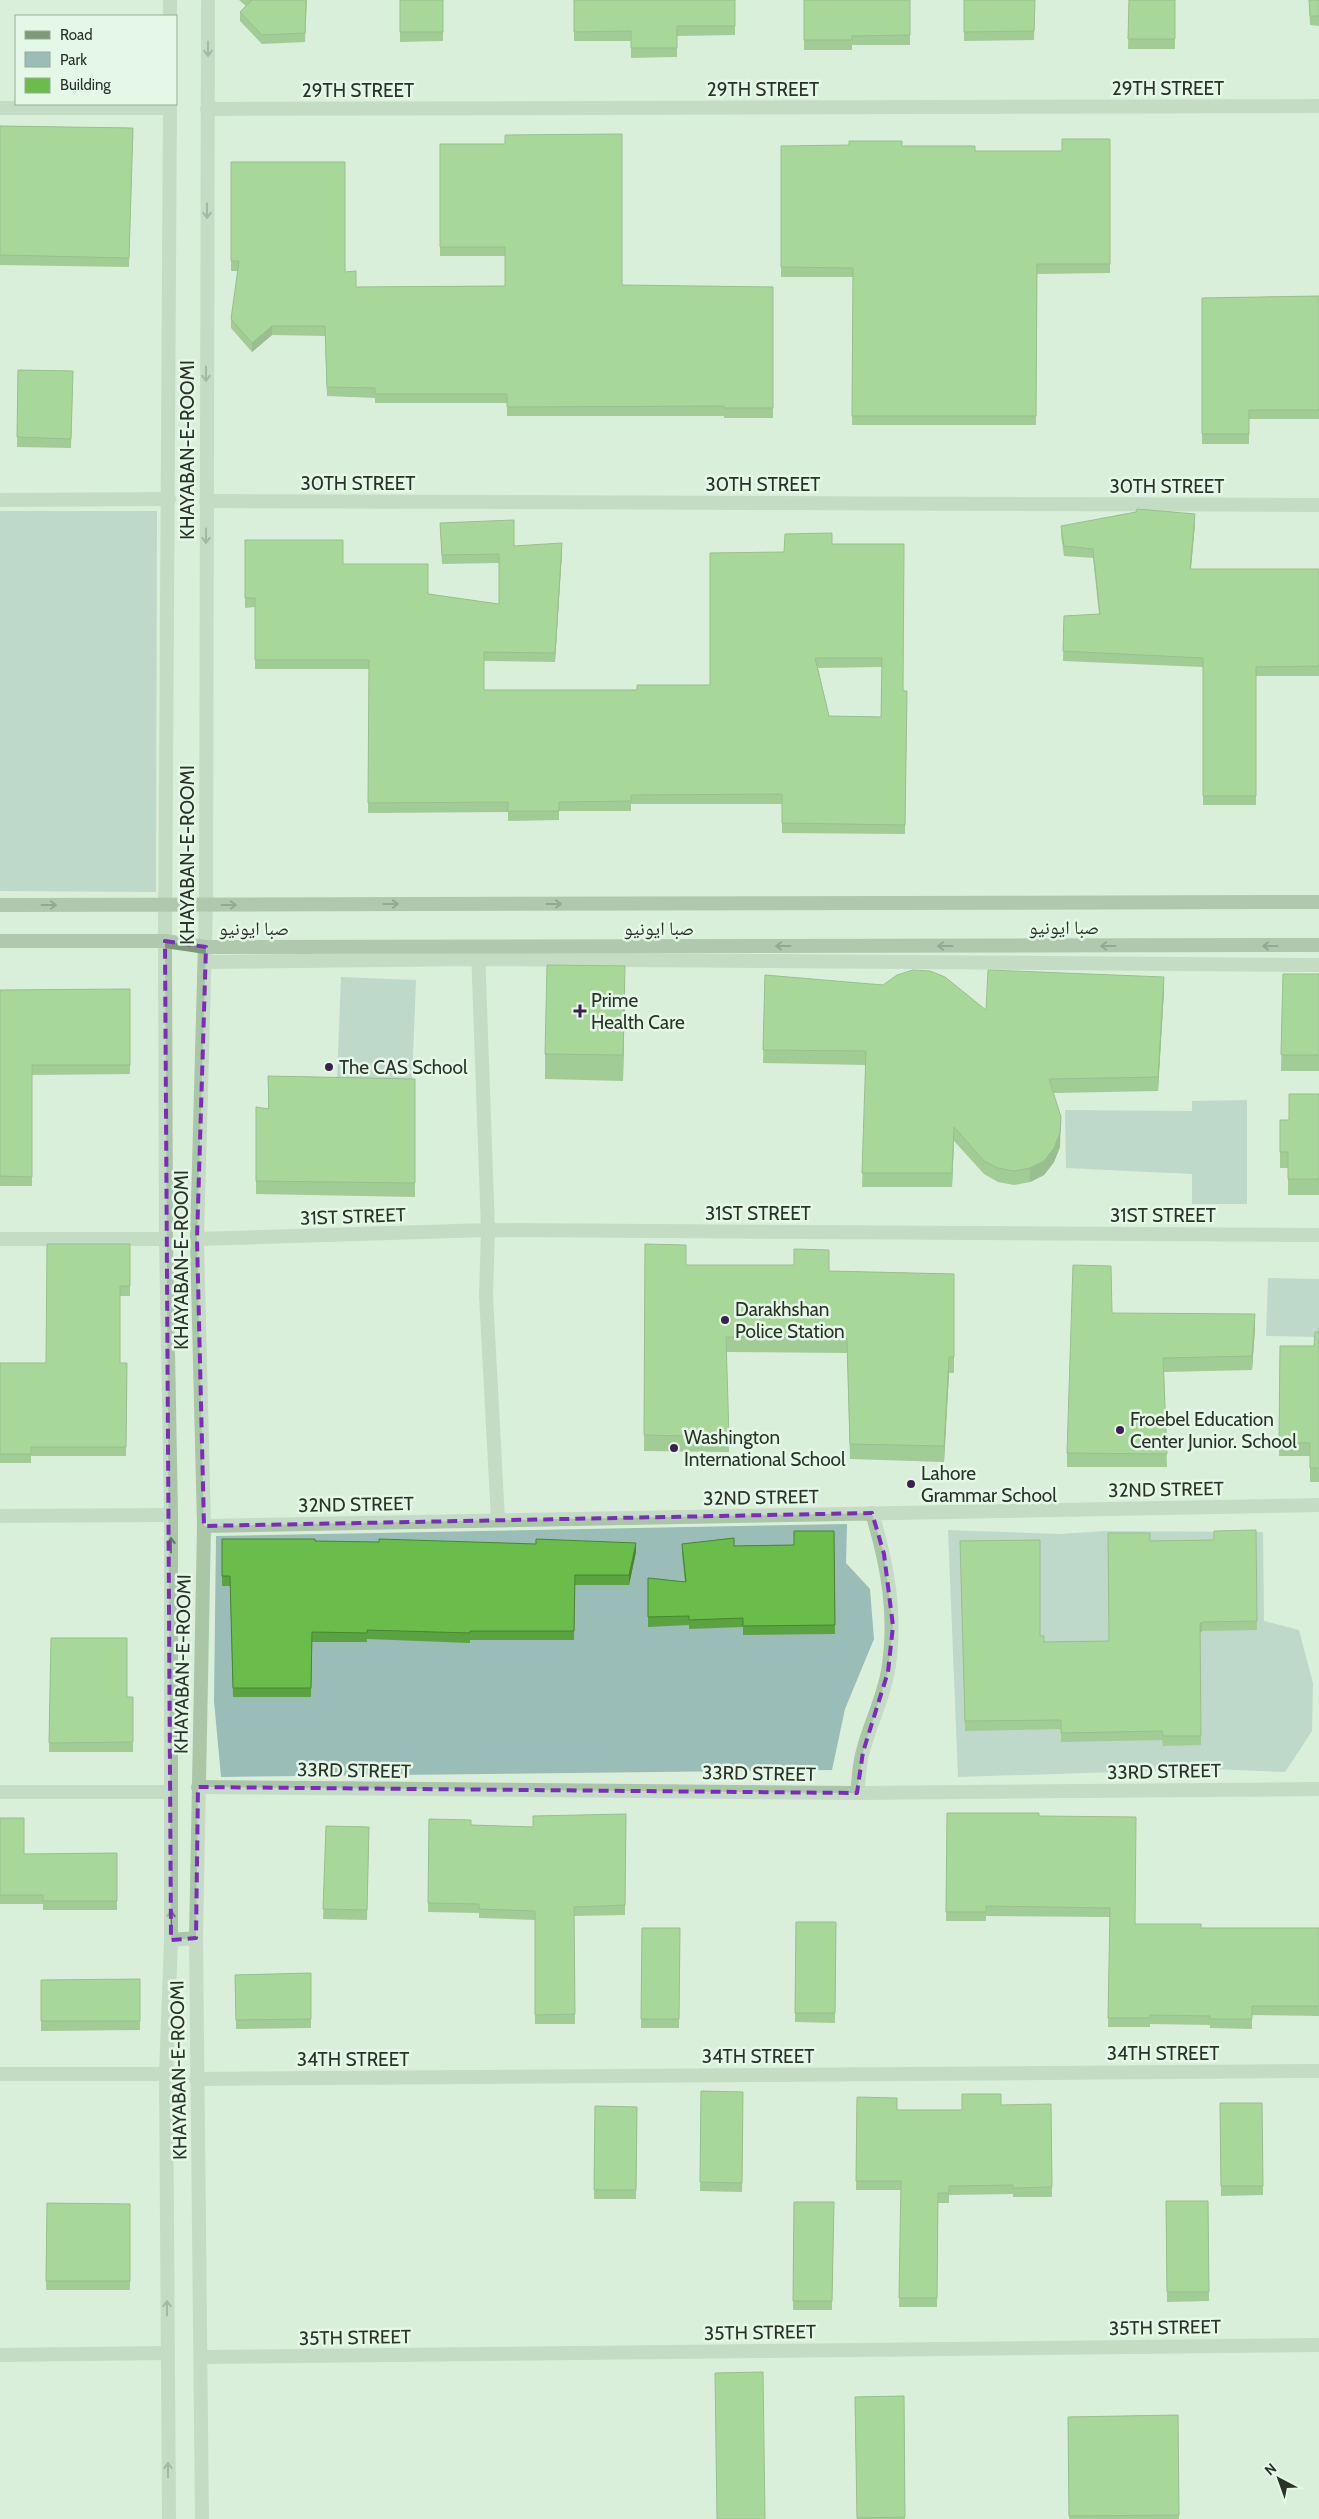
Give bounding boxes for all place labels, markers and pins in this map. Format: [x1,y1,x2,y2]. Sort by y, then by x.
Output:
place label: Prime Health Care [591,989,685,1034]
marker: Prime Health Care [573,1004,587,1018]
place label: The CAS School [339,1056,468,1079]
marker: The CAS School [323,1061,335,1073]
place label: Darakhshan Police Station [735,1298,845,1343]
marker: Darakhshan Police Station [719,1314,731,1326]
place label: Froebel Education Center Junior. School [1130,1408,1297,1453]
marker: Froebel Education Center Junior. School [1114,1424,1126,1436]
place label: Washington International School [684,1426,846,1471]
marker: Washington International School [668,1442,680,1454]
place label: Lahore Grammar School [921,1462,1057,1507]
marker: Lahore Grammar School [905,1478,917,1490]

